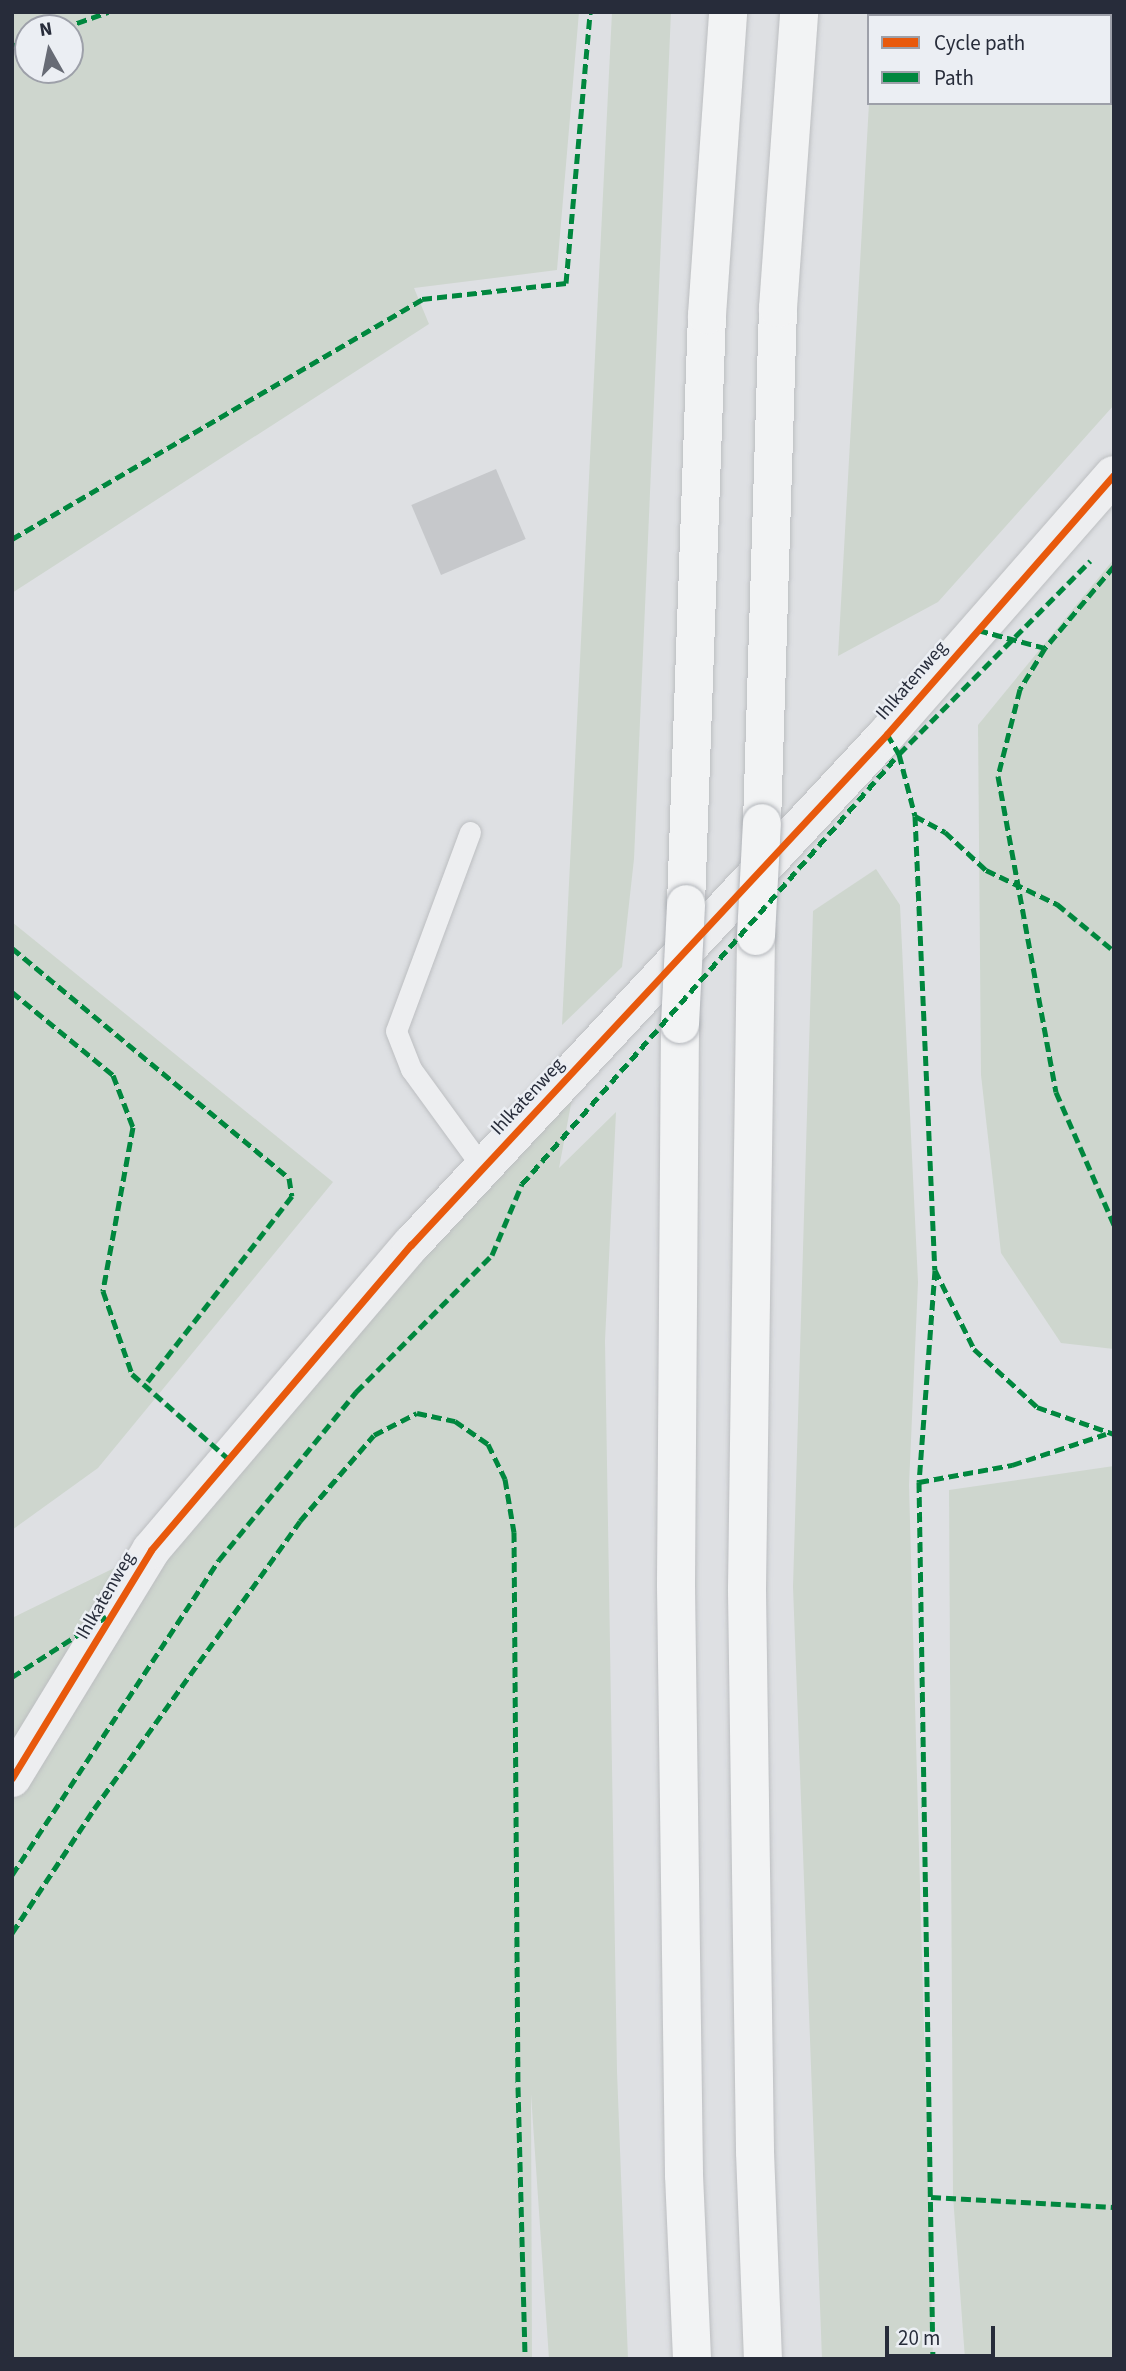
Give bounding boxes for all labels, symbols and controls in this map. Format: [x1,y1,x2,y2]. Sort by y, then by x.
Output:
north arrow [14,14,84,84]
legend [867,14,1112,105]
text: N [38,15,54,44]
text: Cycle path [934,28,1025,58]
text: Path [934,63,974,93]
street label: Ihlkatenweg [872,637,952,725]
street label: Ihlkatenweg [487,1054,569,1140]
street label: Ihlkatenweg [72,1548,140,1644]
scale bar [888,2312,998,2356]
text: 20 m [898,2323,940,2353]

